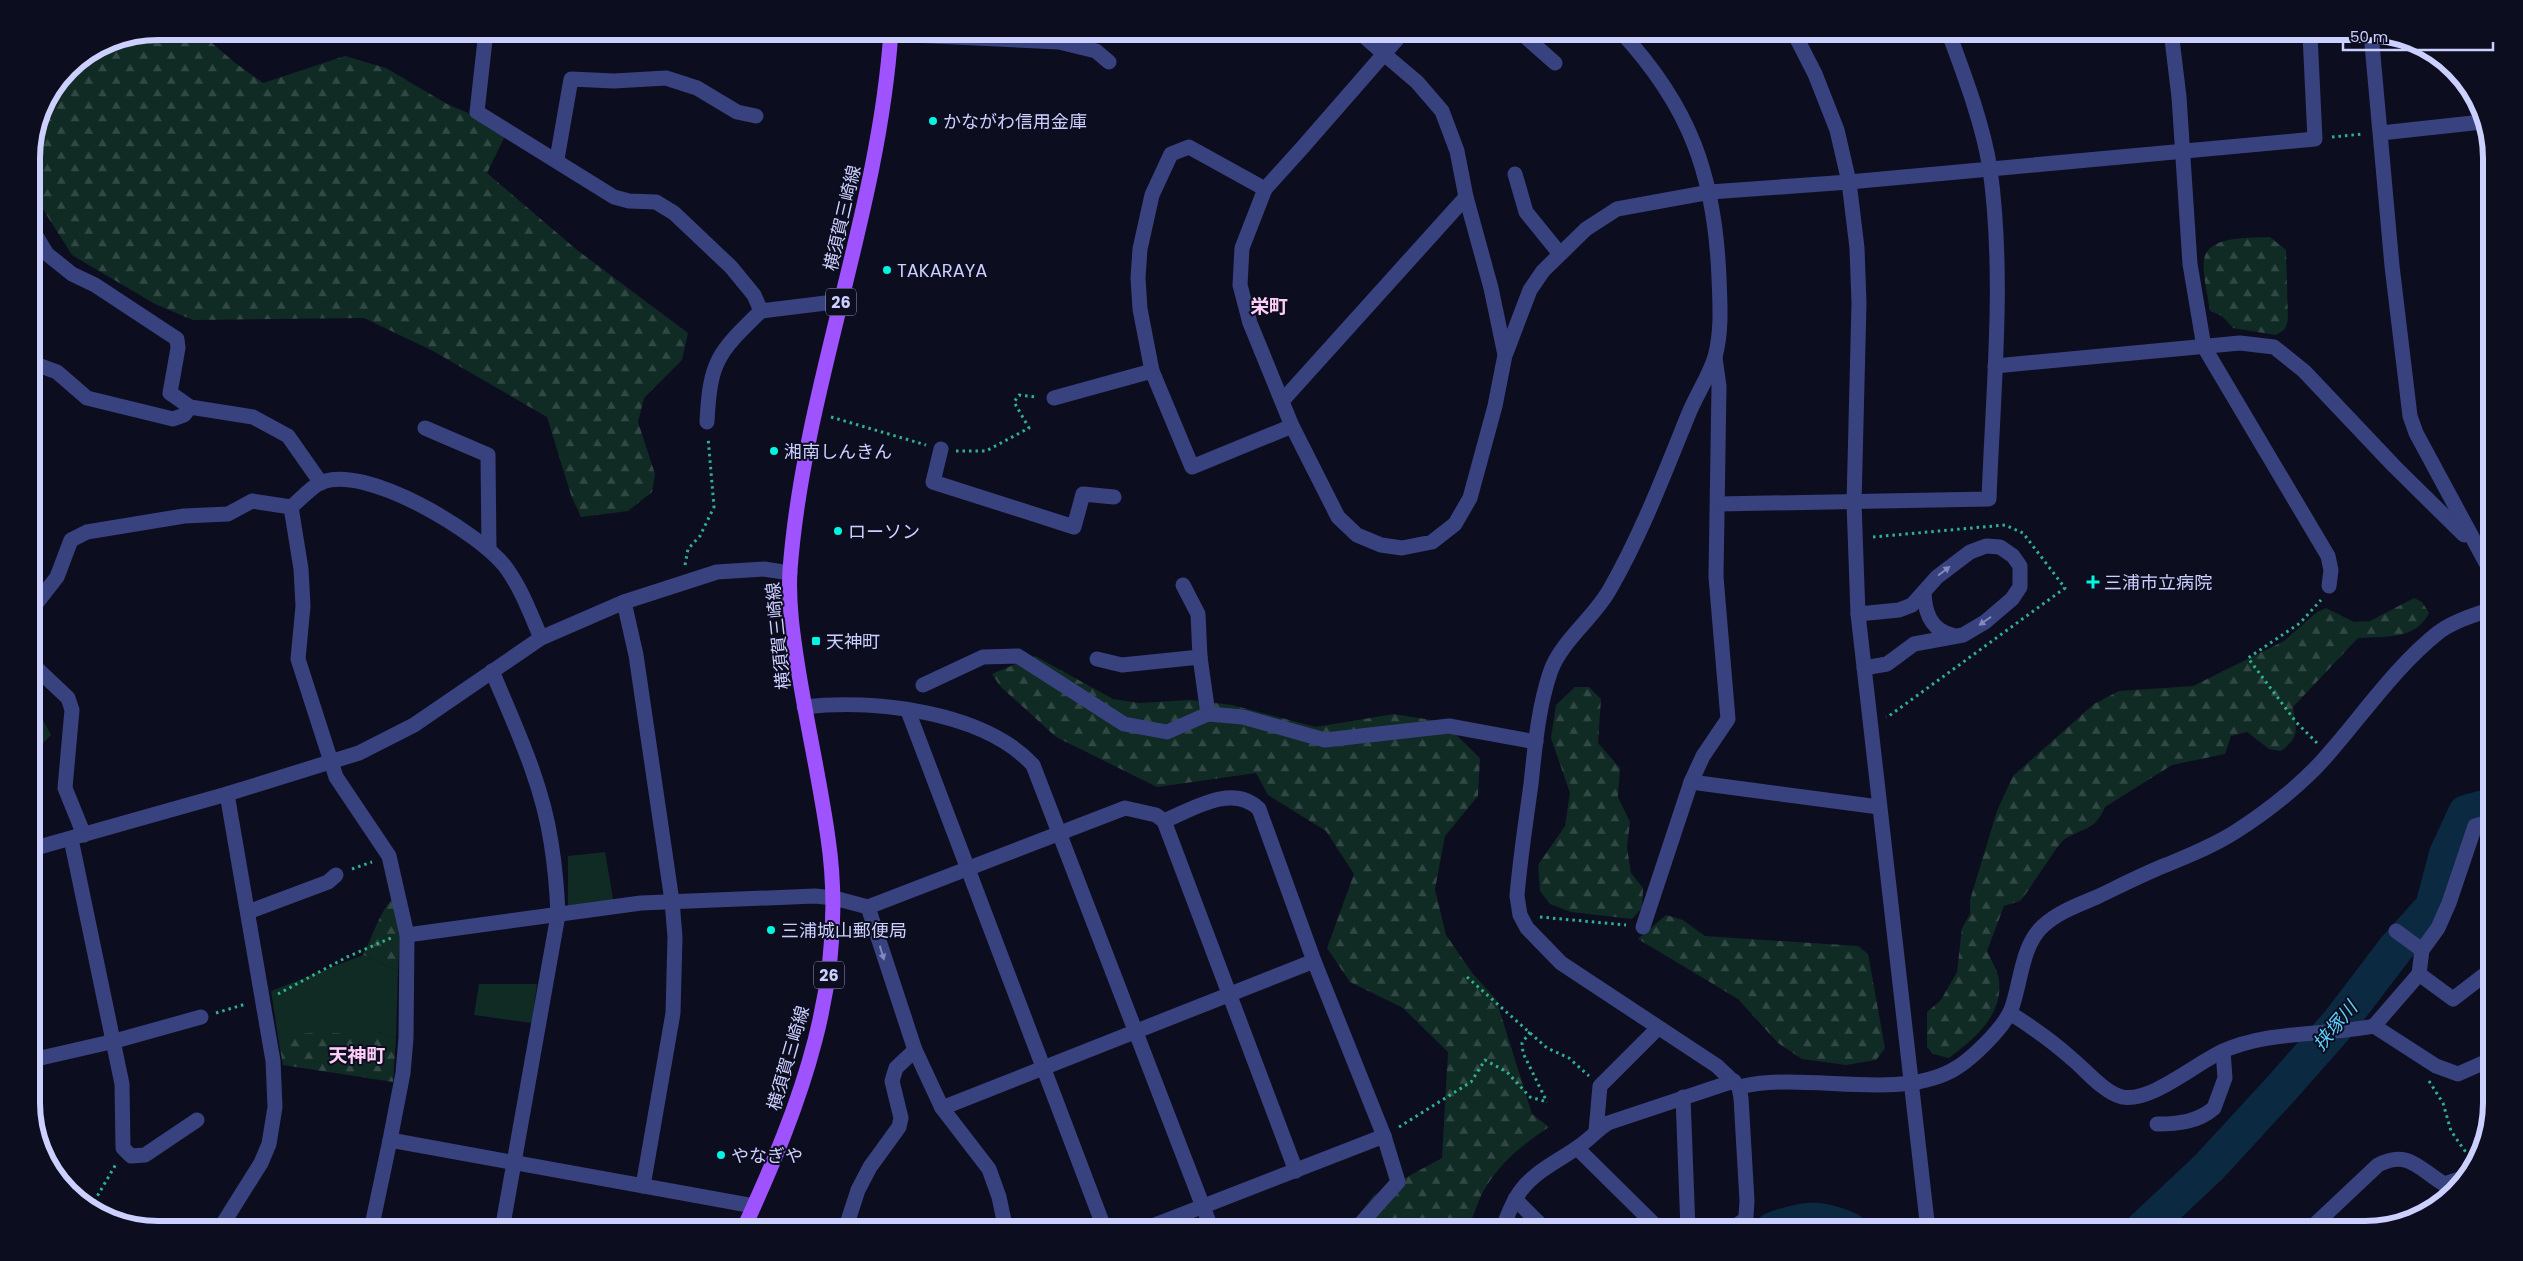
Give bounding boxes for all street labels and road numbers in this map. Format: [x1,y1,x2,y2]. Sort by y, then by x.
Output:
street label: 横須賀三崎線 [818,163,866,273]
road number: 26 [826,288,856,316]
street label: 横須賀三崎線 [760,581,796,691]
road number: 26 [814,962,844,988]
street label: 横須賀三崎線 [761,1003,815,1113]

